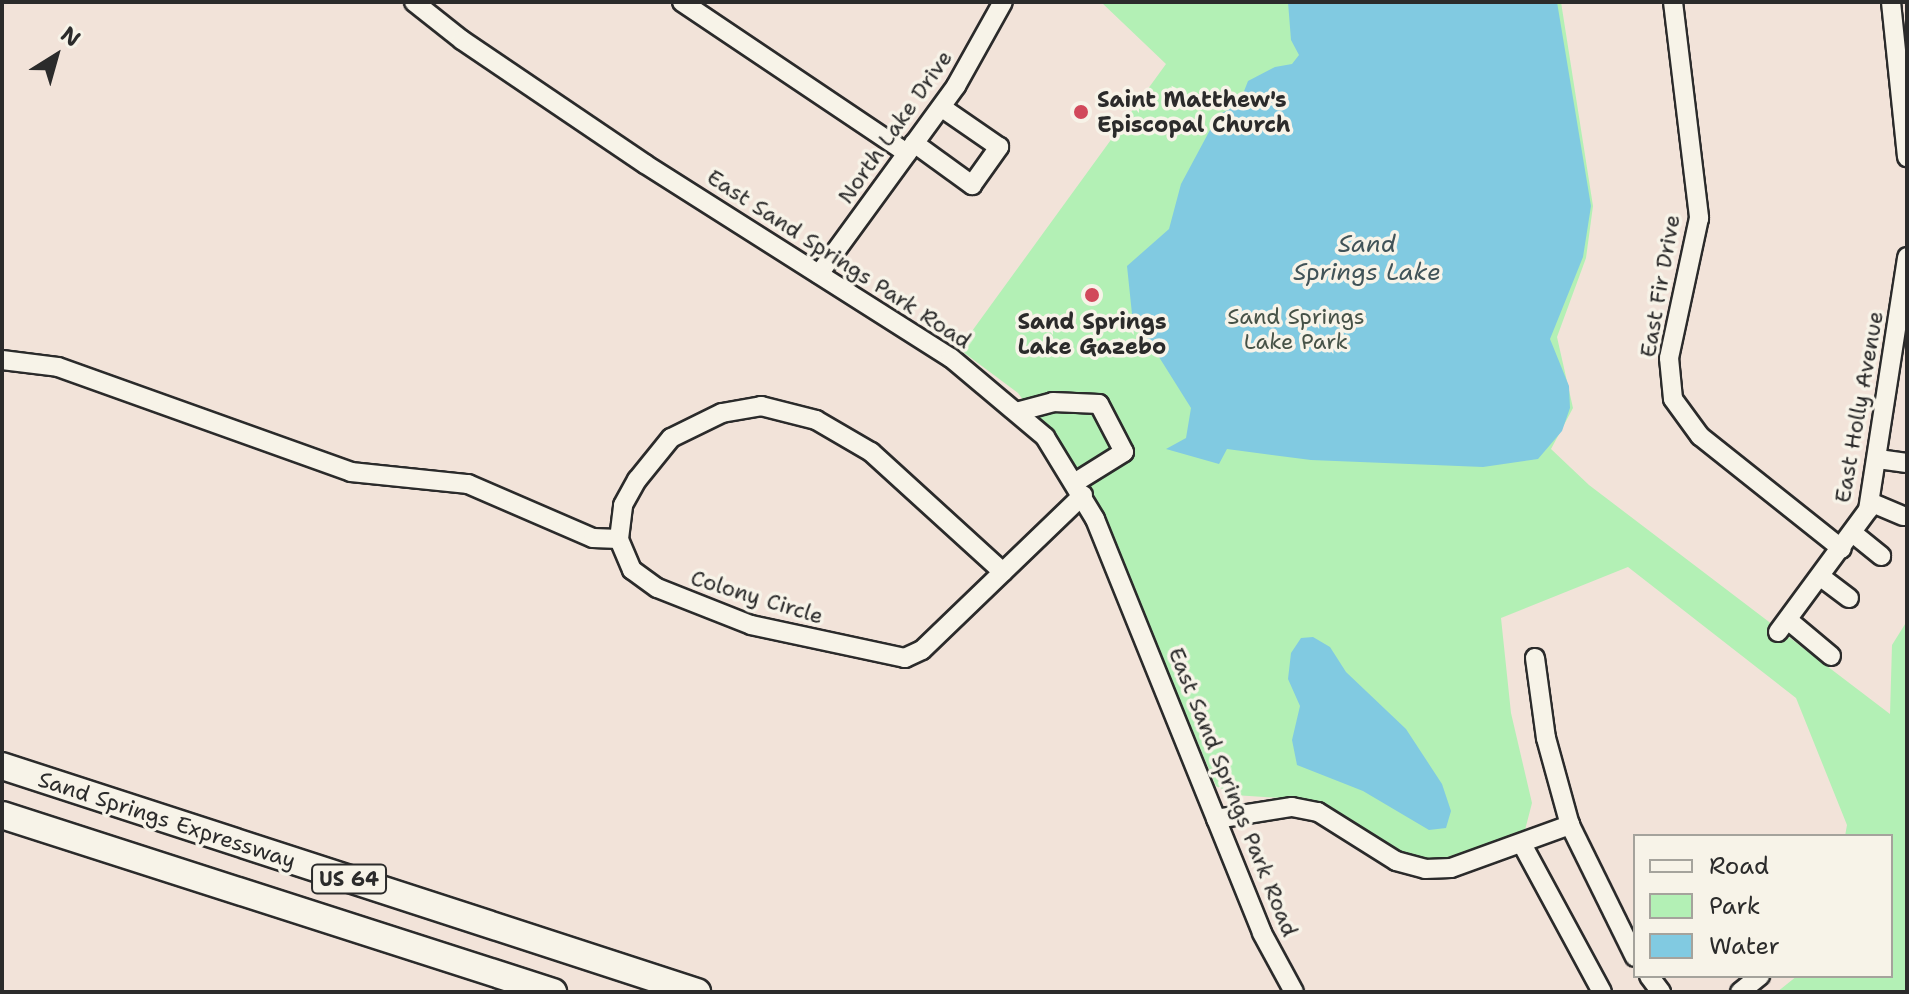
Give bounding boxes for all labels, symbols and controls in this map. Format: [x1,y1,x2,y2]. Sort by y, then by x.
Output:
north arrow [16,16,96,96]
text: N [55,20,86,53]
street label: North Lake Drive [832,45,958,209]
place label: Saint Matthew's Episcopal Church [1097,86,1291,138]
marker: Saint Matthew's Episcopal Church [1072,103,1090,121]
street label: East Sand Springs Park Road [702,164,976,354]
street label: East Fir Drive [1634,213,1686,359]
water label: Sand Springs Lake [1293,231,1441,287]
marker: Sand Springs Lake Gazebo [1083,286,1101,304]
park label: Sand Springs Lake Park [1227,303,1365,354]
place label: Sand Springs Lake Gazebo [1017,308,1167,360]
street label: East Holly Avenue [1829,309,1889,505]
street label: Colony Circle [688,564,826,630]
street label: East Sand Springs Park Road [1163,644,1303,940]
street label: Sand Springs Expressway [35,766,299,874]
legend [1633,834,1893,978]
text: Road [1709,850,1769,882]
road number: US 64 [311,863,387,895]
text: Park [1709,890,1761,922]
text: Water [1709,930,1780,962]

